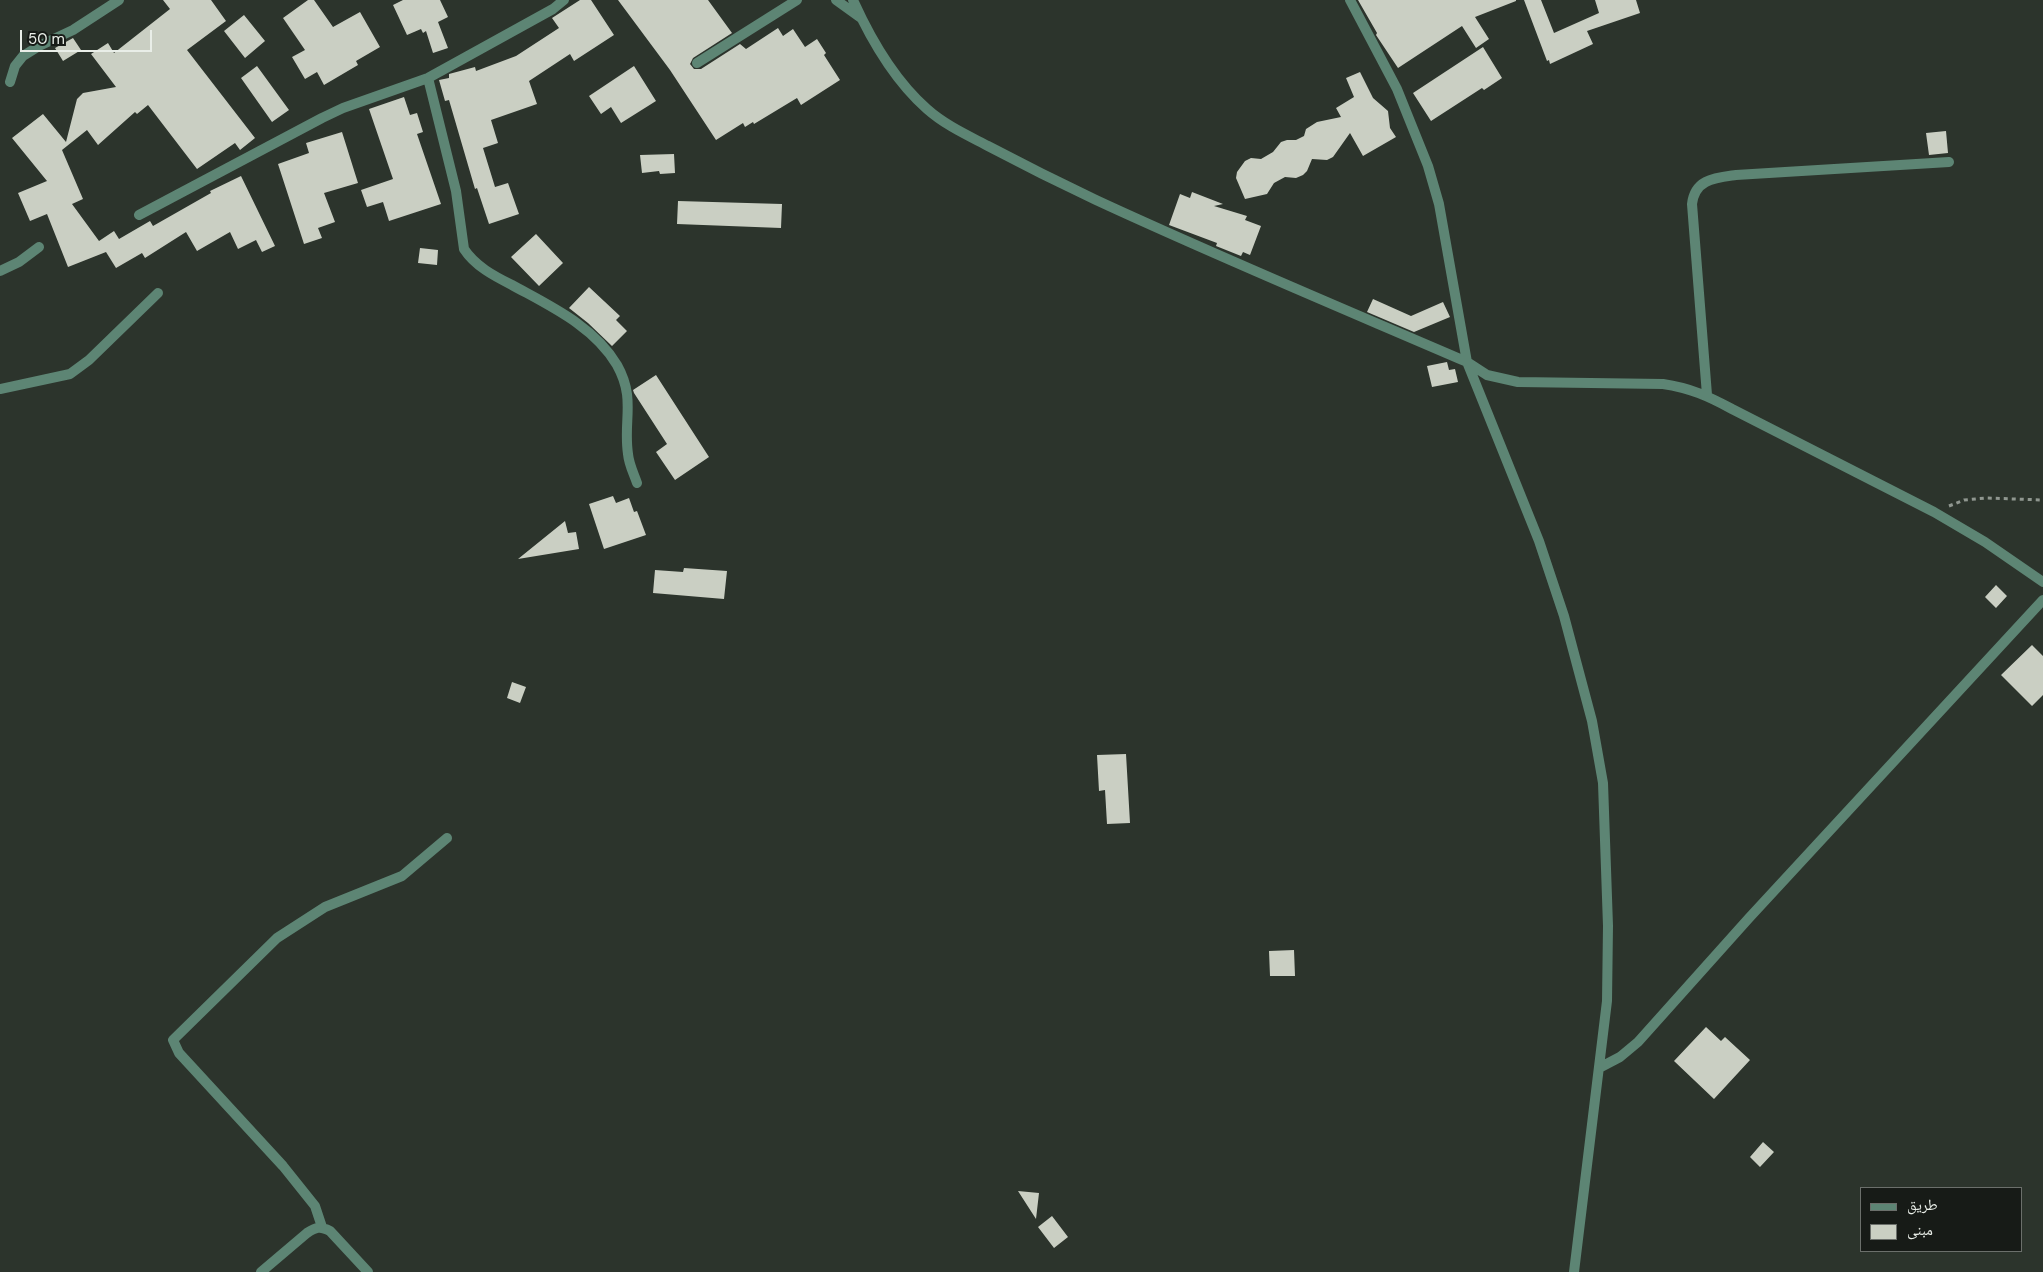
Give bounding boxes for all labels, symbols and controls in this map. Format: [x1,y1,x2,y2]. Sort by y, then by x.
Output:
scale bar [22,20,155,52]
text: 50 m [28,29,65,49]
legend [1860,1187,2023,1252]
text: طريق [1907,1195,1938,1215]
text: مبنى [1907,1220,1933,1240]

